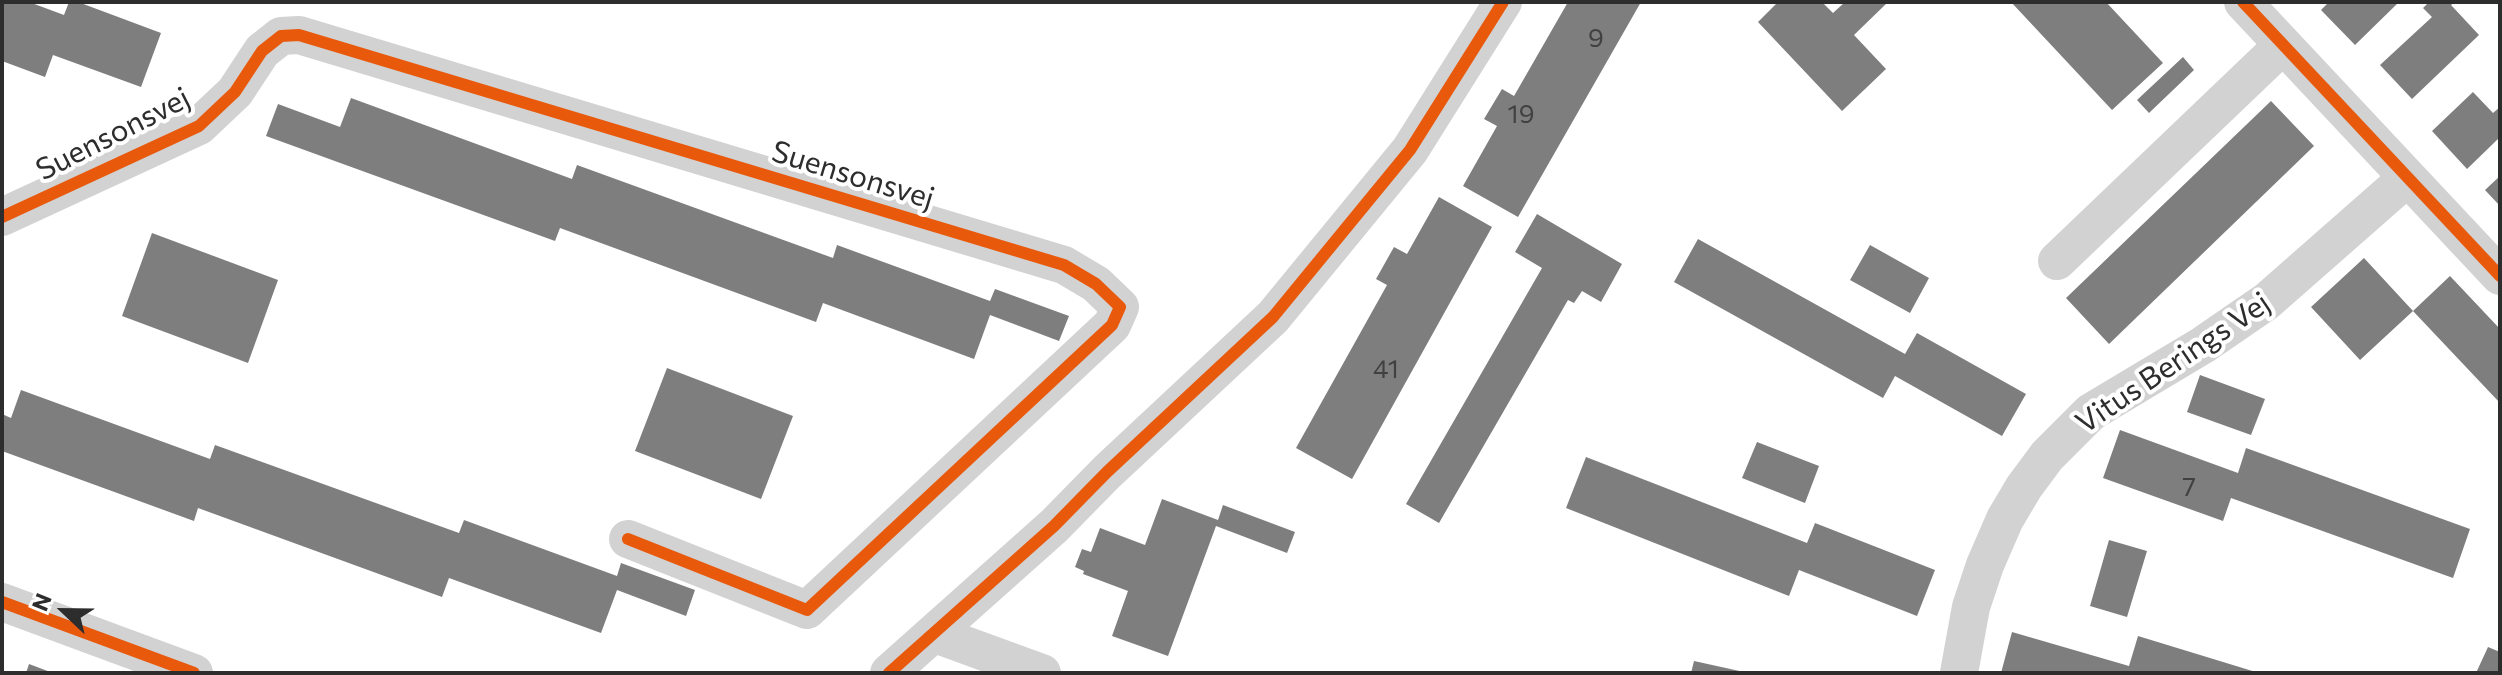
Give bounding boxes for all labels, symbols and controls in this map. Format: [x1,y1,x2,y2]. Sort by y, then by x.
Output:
house number: 9 [1588,22,1604,54]
street label: Suensonsvej [30,80,196,188]
house number: 19 [1508,98,1534,130]
street label: Suensonsvej [767,133,939,217]
street label: Vitus Berings Vej [2069,285,2277,441]
house number: 41 [1373,353,1399,385]
house number: 7 [2182,471,2196,503]
north arrow [24,571,104,651]
text: N [26,589,57,615]

